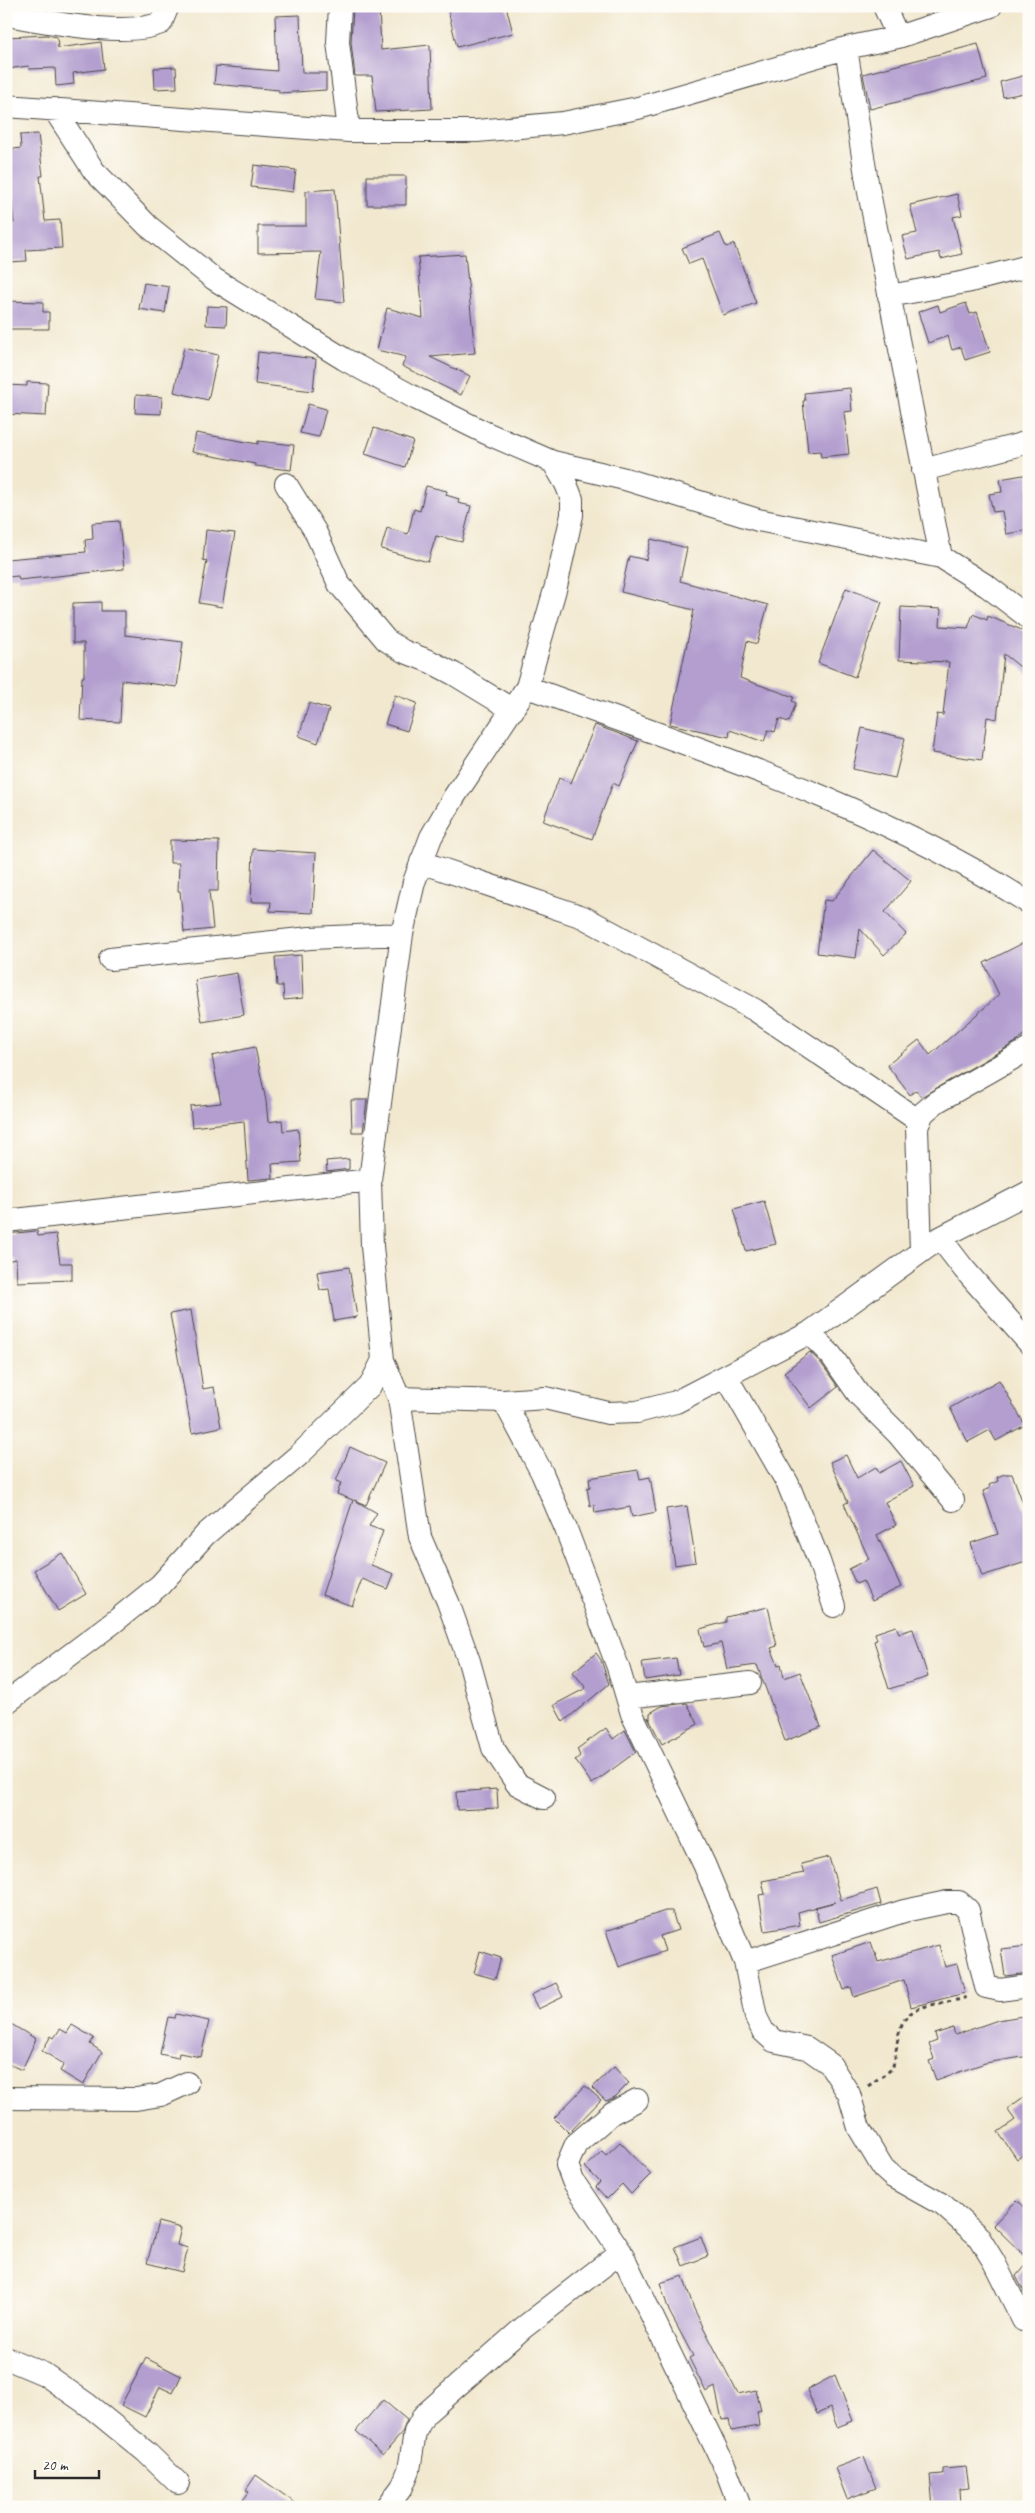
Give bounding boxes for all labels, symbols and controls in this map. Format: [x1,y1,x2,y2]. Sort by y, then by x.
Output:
scale bar [35,2448,99,2480]
text: 20 m [42,2456,69,2475]

